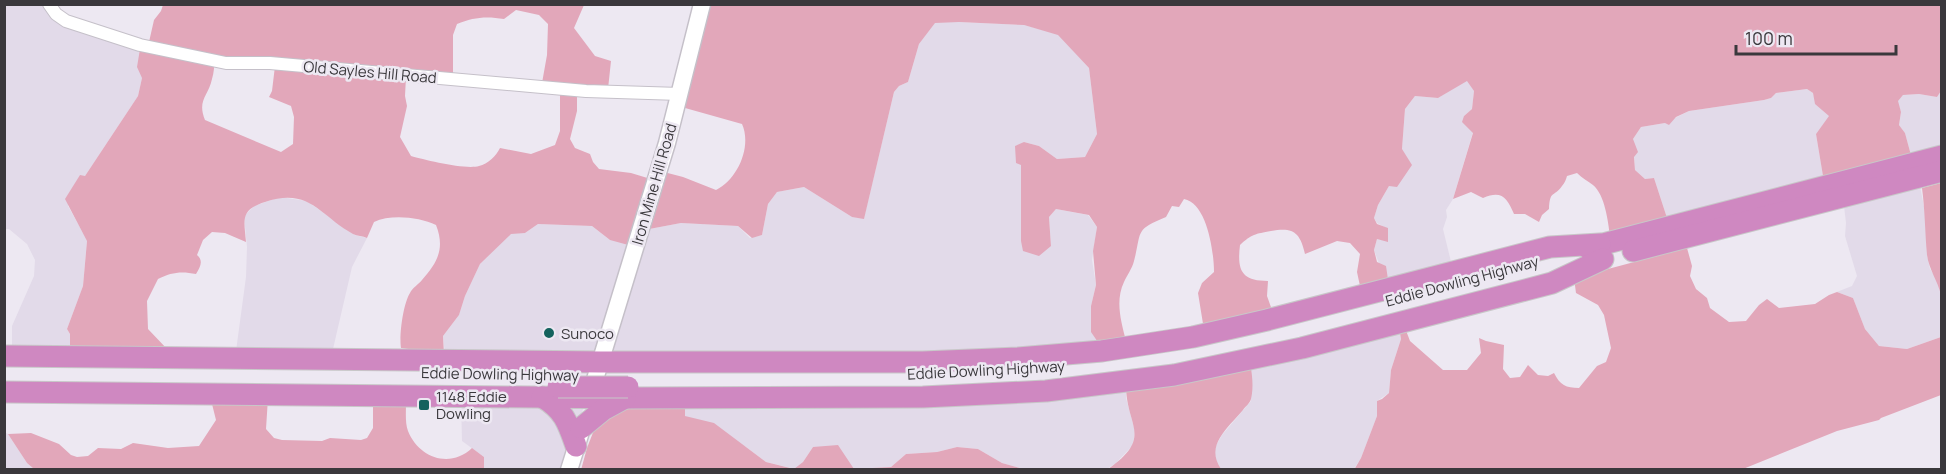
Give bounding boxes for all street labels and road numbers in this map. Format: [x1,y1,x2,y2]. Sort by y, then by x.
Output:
street label: Old Sayles Hill Road [302,56,438,88]
street label: Iron Mine Hill Road [627,121,681,247]
street label: Eddie Dowling Highway [1383,250,1541,312]
street label: Eddie Dowling Highway [907,355,1066,385]
street label: Eddie Dowling Highway [421,362,579,386]

